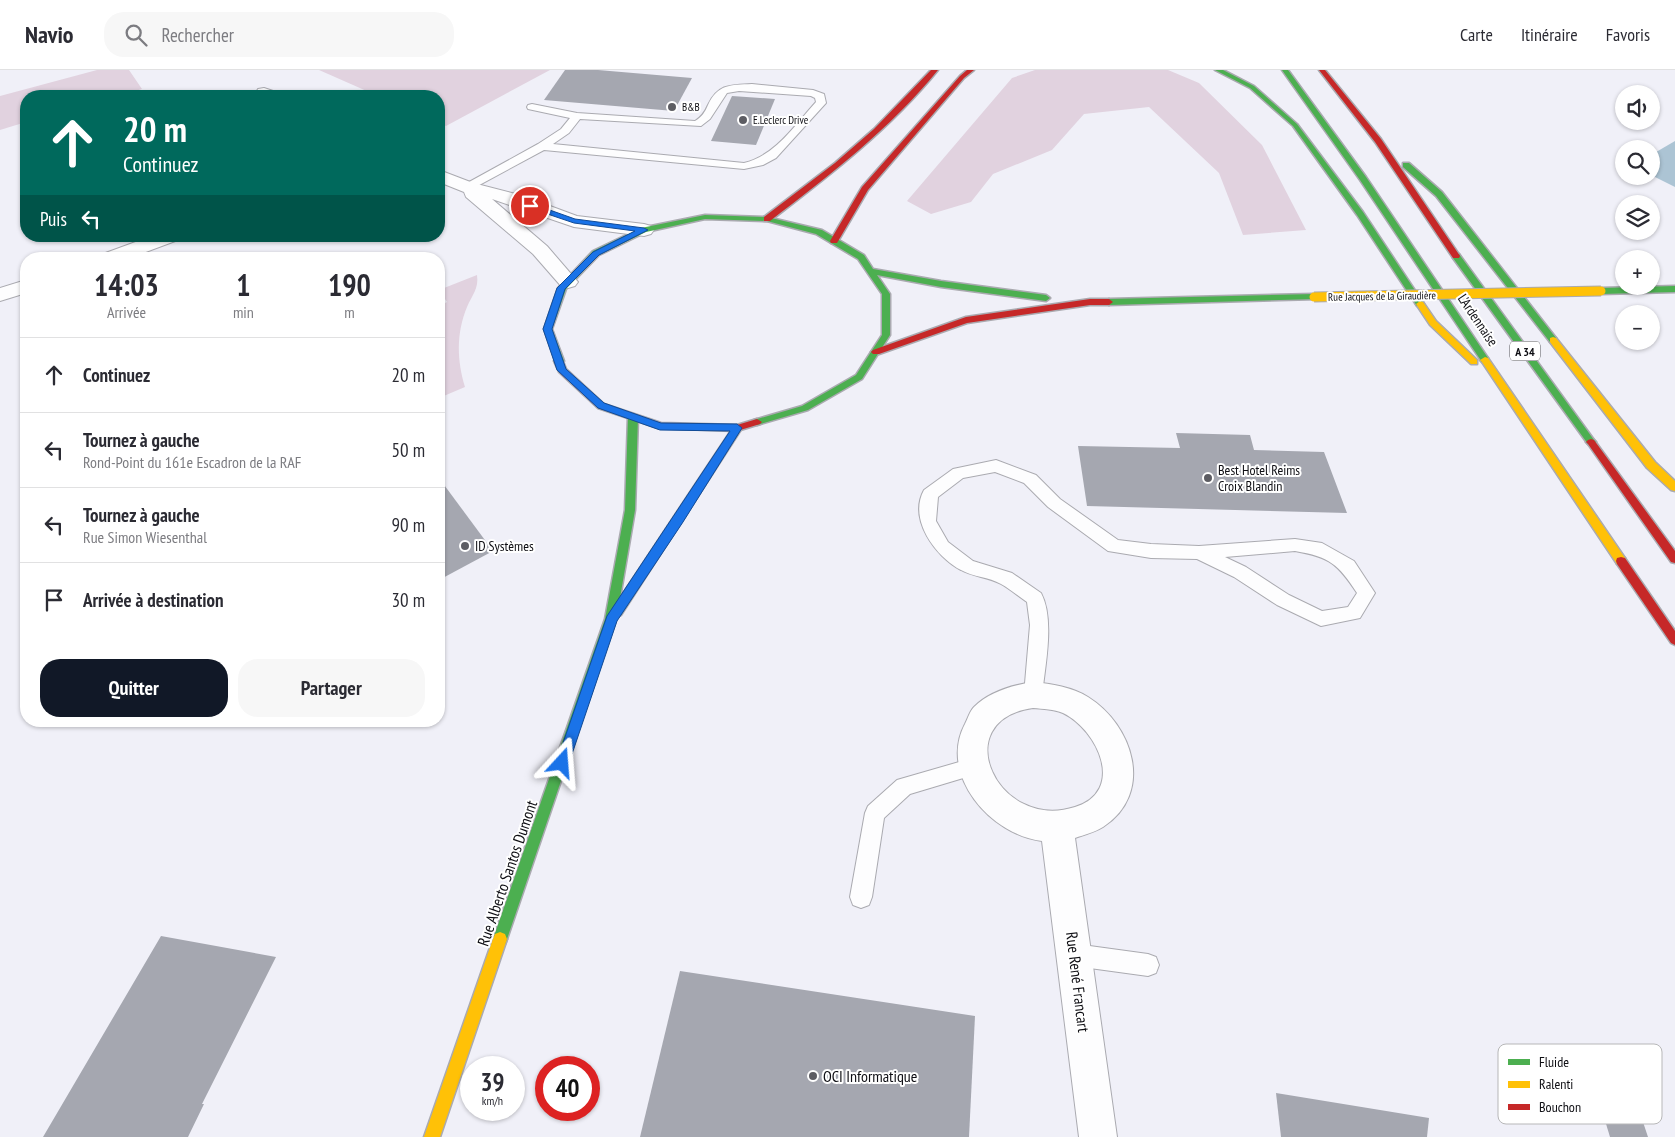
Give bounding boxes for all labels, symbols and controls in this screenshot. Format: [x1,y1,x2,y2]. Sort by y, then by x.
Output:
search box [104,12,454,57]
text: Navio [25,19,74,50]
icon: search [122,21,150,49]
text: Rechercher [162,23,234,47]
text: Carte [1460,23,1493,46]
text: Itinéraire [1521,23,1578,46]
text: Favoris [1606,23,1650,46]
map controls [1615,85,1660,350]
button: sound [1615,85,1660,130]
place label: B&B [682,100,700,114]
marker: B&B [666,101,678,113]
text: 20 m [123,106,187,152]
icon: ahead [40,110,105,175]
place label: E.Leclerc Drive [753,113,809,127]
marker: E.Leclerc Drive [737,114,749,126]
button: search [1615,140,1660,185]
text: Continuez [123,150,198,178]
pin [509,185,551,227]
icon: arrive [516,192,544,220]
button: layers [1615,195,1660,240]
icon: left [77,205,105,233]
text: Puis [40,207,67,231]
button: + [1615,250,1660,295]
text: 14:03 [94,265,159,304]
text: 1 [236,265,251,304]
text: 190 [328,265,371,304]
street label: Rue Jacques de la Giraudière [1328,288,1437,304]
street label: L'Ardennaise [1454,290,1502,350]
text: Arrivée [107,302,146,322]
text: min [233,302,254,322]
text: m [344,302,355,322]
button: − [1615,305,1660,350]
road number: A 34 [1510,342,1540,360]
icon: ahead [40,361,68,389]
text: Continuez [83,363,150,387]
text: 20 m [392,363,425,387]
text: Tournez à gauche [83,428,200,452]
icon: left [40,436,68,464]
text: 50 m [392,438,425,462]
text: Rond-Point du 161e Escadron de la RAF [83,452,301,472]
place label: Best Hotel Reims Croix Blandin [1218,461,1300,495]
marker: Best Hotel Reims Croix Blandin [1202,472,1214,484]
text: Tournez à gauche [83,503,200,527]
icon: left [40,511,68,539]
text: 90 m [392,513,425,537]
text: Rue Simon Wiesenthal [83,527,207,547]
place label: ID Systèmes [475,537,534,555]
marker: ID Systèmes [459,540,471,552]
icon: arrive [40,586,68,614]
text: Arrivée à destination [83,588,224,612]
text: 30 m [392,588,425,612]
button: Quitter [40,659,228,717]
button: Partager [238,659,425,717]
position arrow [535,736,587,788]
street label: Rue Alberto Santos Dumont [473,797,542,948]
street label: Rue René Francart [1062,931,1094,1034]
legend [1498,1044,1662,1124]
text: Fluide [1539,1053,1569,1071]
speed limit sign: 40 [535,1056,600,1121]
text: 39 [481,1066,504,1098]
place label: OCI Informatique [823,1066,917,1086]
marker: OCI Informatique [807,1070,819,1082]
text: Ralenti [1539,1075,1573,1093]
text: km/h [482,1093,503,1108]
text: Bouchon [1539,1098,1581,1116]

